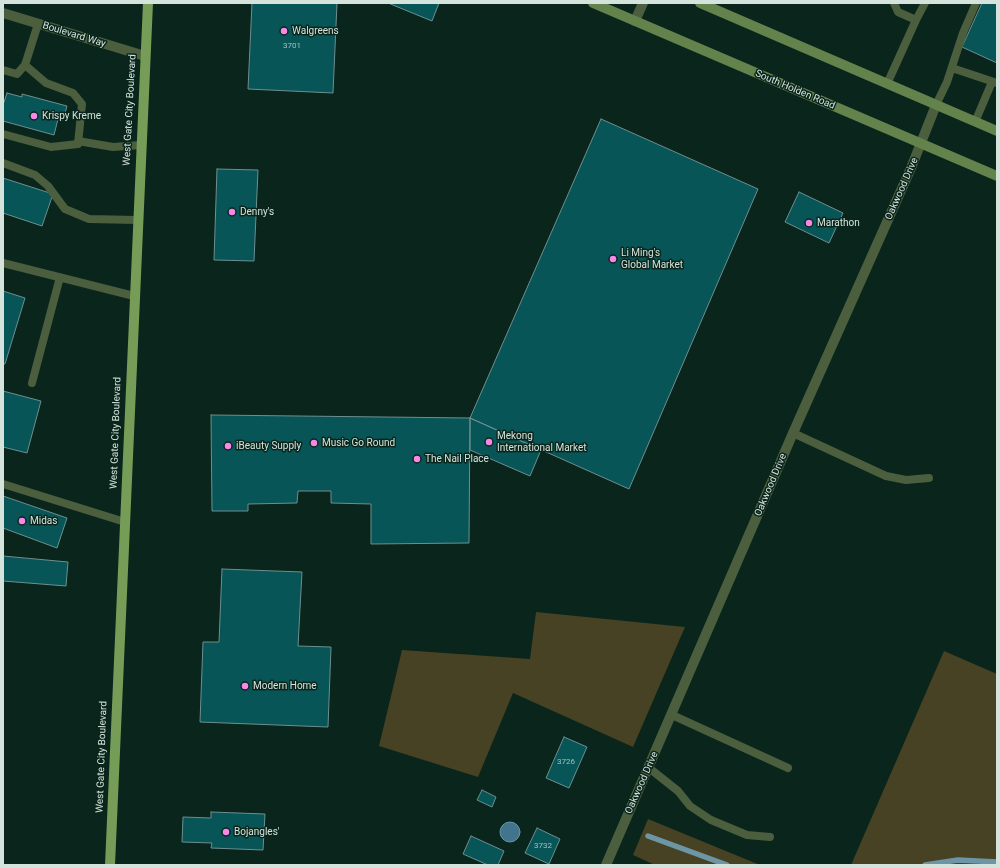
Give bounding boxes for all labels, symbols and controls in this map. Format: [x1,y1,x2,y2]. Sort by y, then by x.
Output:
street label: Boulevard Way [41,20,107,50]
place label: Walgreens [292,25,339,37]
marker: Walgreens [279,26,289,36]
house number: 3701 [283,41,301,51]
street label: West Gate City Boulevard [121,54,139,166]
street label: South Holden Road [753,68,837,112]
place label: Krispy Kreme [42,110,101,122]
marker: Krispy Kreme [29,111,39,121]
street label: Oakwood Drive [883,156,921,222]
place label: Denny's [240,206,274,218]
marker: Denny's [227,207,237,217]
place label: Marathon [817,217,860,229]
marker: Marathon [804,218,814,228]
place label: Li Ming's Global Market [621,247,683,270]
marker: Li Ming's Global Market [608,254,618,264]
street label: West Gate City Boulevard [108,377,124,489]
place label: Mekong International Market [497,430,587,454]
place label: Music Go Round [322,437,395,449]
marker: Mekong International Market [484,437,494,447]
marker: Music Go Round [309,438,319,448]
place label: iBeauty Supply [236,440,301,452]
marker: iBeauty Supply [223,441,233,451]
street label: Oakwood Drive [752,452,790,518]
place label: The Nail Place [425,453,489,465]
marker: The Nail Place [412,454,422,464]
place label: Midas [30,515,57,527]
marker: Midas [17,516,27,526]
place label: Modern Home [253,680,317,692]
marker: Modern Home [240,681,250,691]
street label: West Gate City Boulevard [94,701,110,813]
street label: Oakwood Drive [623,750,661,816]
house number: 3726 [557,757,575,767]
place label: Bojangles' [234,826,280,838]
marker: Bojangles' [221,827,231,837]
house number: 3732 [534,841,552,851]

